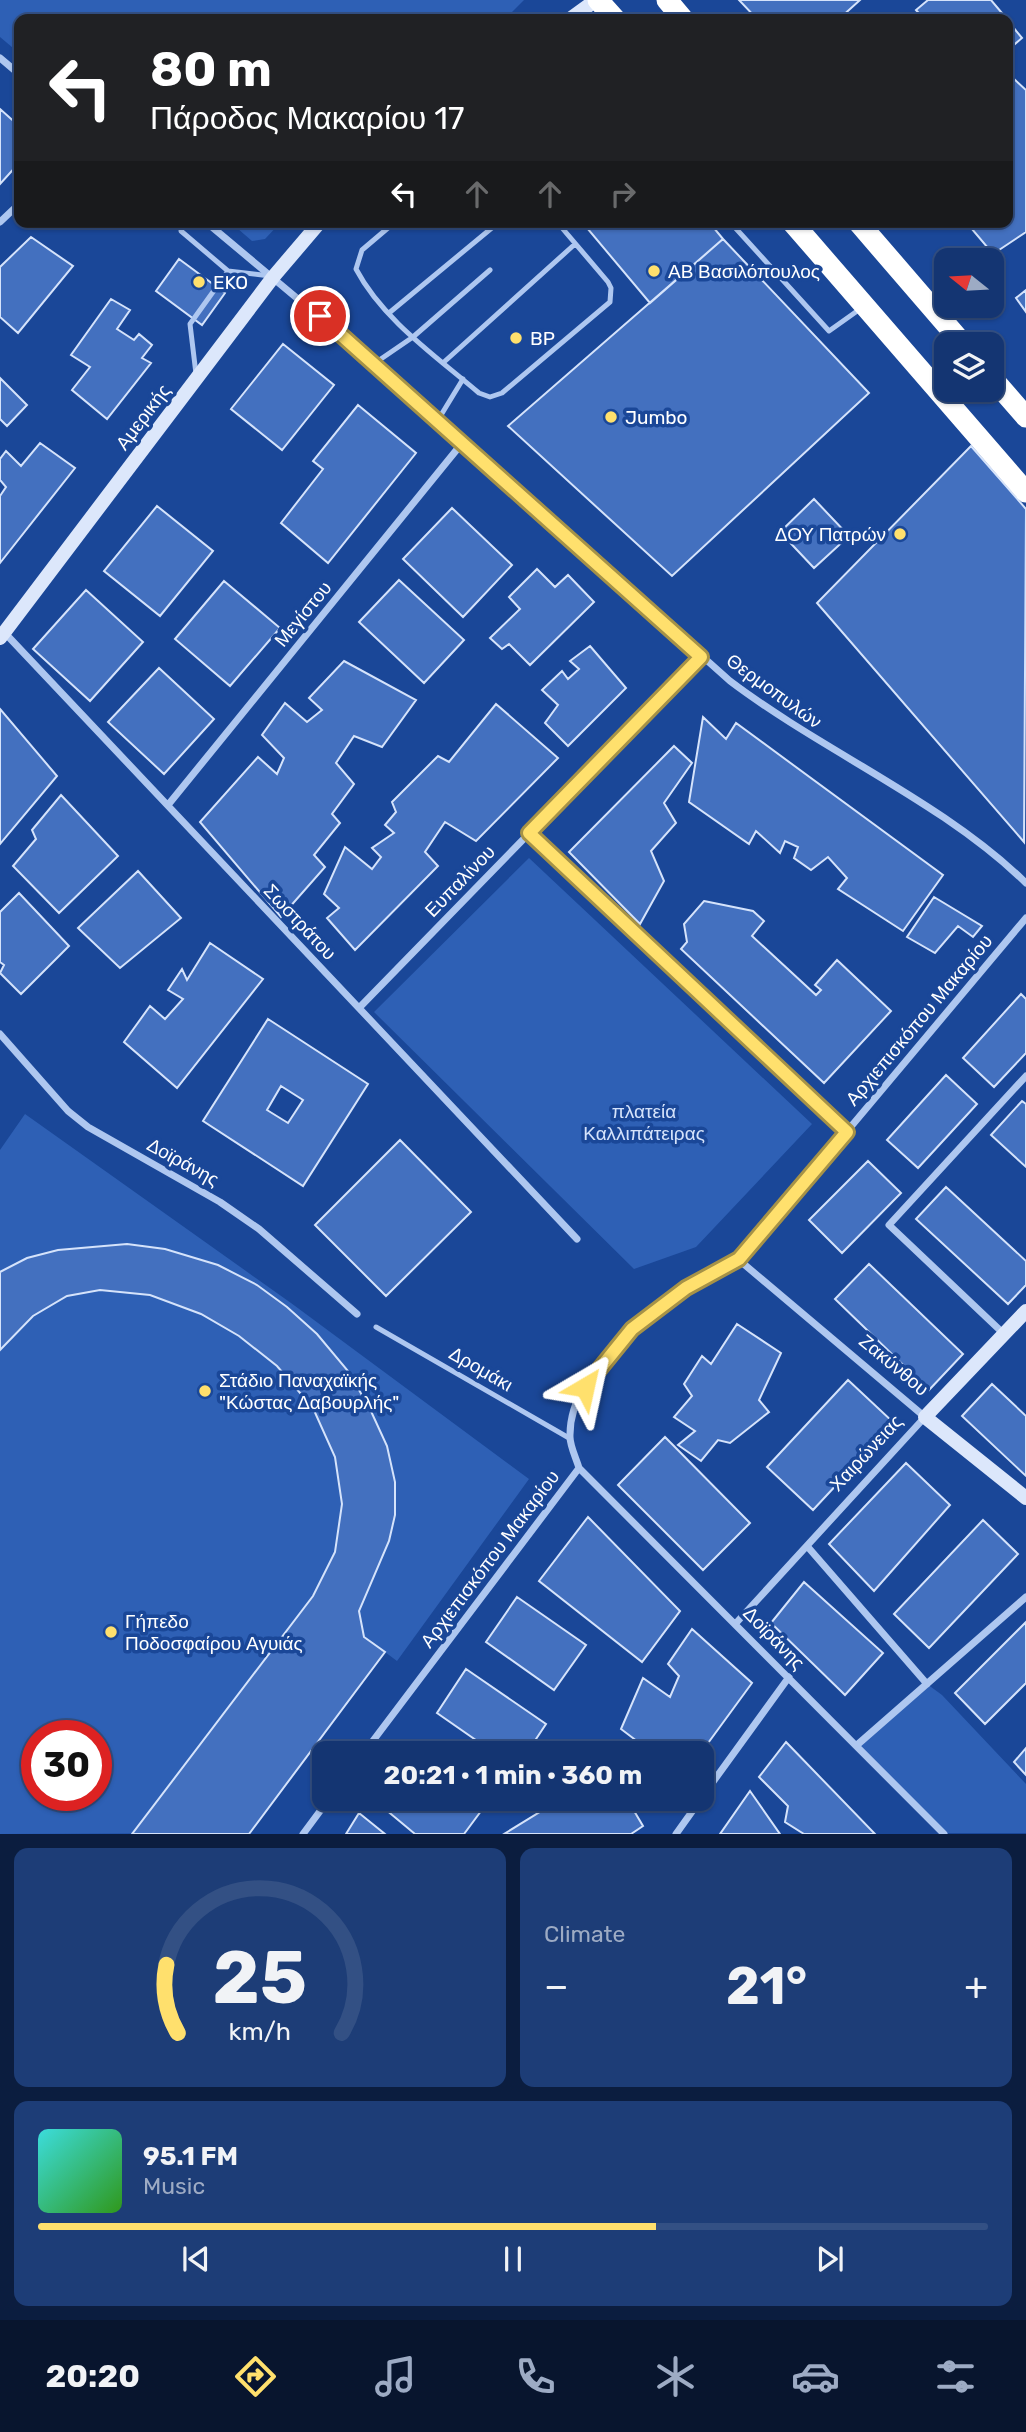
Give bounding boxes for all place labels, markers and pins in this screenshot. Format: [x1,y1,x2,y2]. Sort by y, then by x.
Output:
place label: ΑΒ Βασιλόπουλος [668,260,820,283]
marker: ΑΒ Βασιλόπουλος [646,263,662,279]
place label: EKO [213,271,248,294]
marker: EKO [191,274,207,290]
pin [290,286,350,346]
place label: BP [530,327,555,350]
marker: BP [508,330,524,346]
place label: Jumbo [625,406,688,429]
marker: Jumbo [603,409,619,425]
place label: ΔΟΥ Πατρών [775,523,886,546]
marker: ΔΟΥ Πατρών [892,526,908,542]
place label: Στάδιο Παναχαϊκής "Κώστας Δαβουρλής" [219,1369,399,1414]
marker: Στάδιο Παναχαϊκής "Κώστας Δαβουρλής" [197,1383,213,1399]
place label: Γήπεδο Ποδοσφαίρου Αγυιάς [125,1610,303,1655]
marker: Γήπεδο Ποδοσφαίρου Αγυιάς [103,1624,119,1640]

